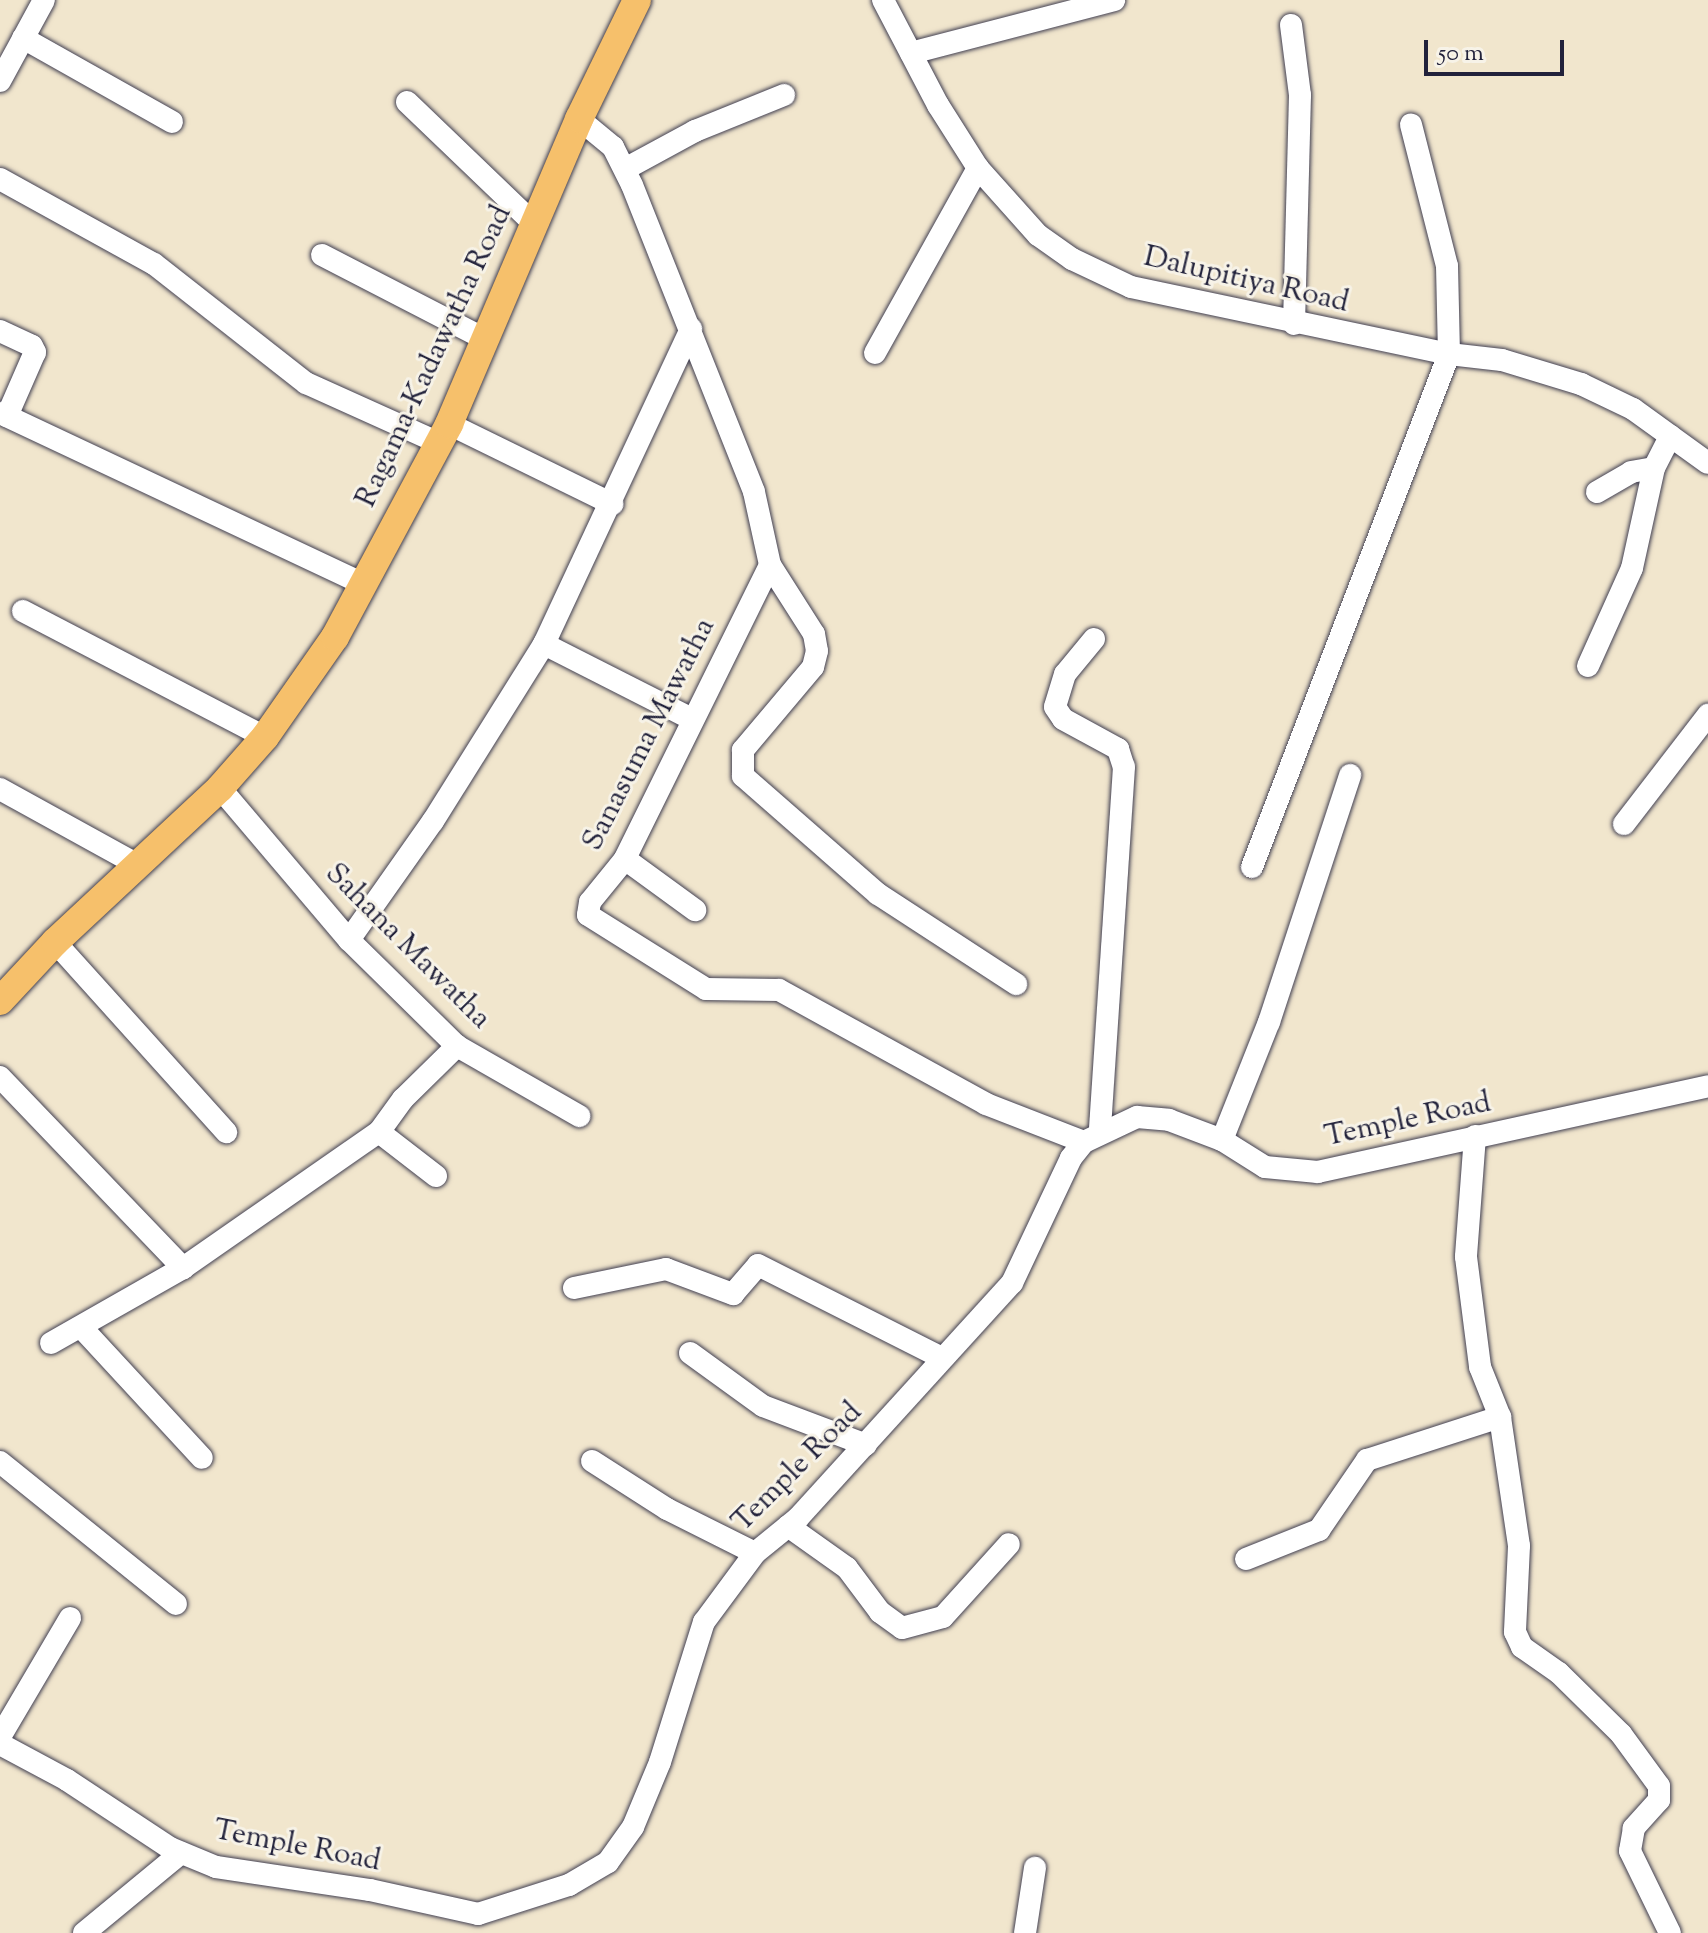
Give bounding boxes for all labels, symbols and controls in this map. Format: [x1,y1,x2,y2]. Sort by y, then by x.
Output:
scale bar [1428,24,1568,74]
text: 50 m [1438,37,1484,71]
street label: Ragama-Kadawatha Road [349,200,521,514]
street label: Dalupitiya Road [1140,240,1352,322]
street label: Sanasuma Mawatha [576,613,724,857]
street label: Sahana Mawatha [317,857,497,1037]
street label: Temple Road [1321,1086,1495,1156]
street label: Temple Road [725,1395,871,1541]
street label: Temple Road [210,1813,384,1881]

